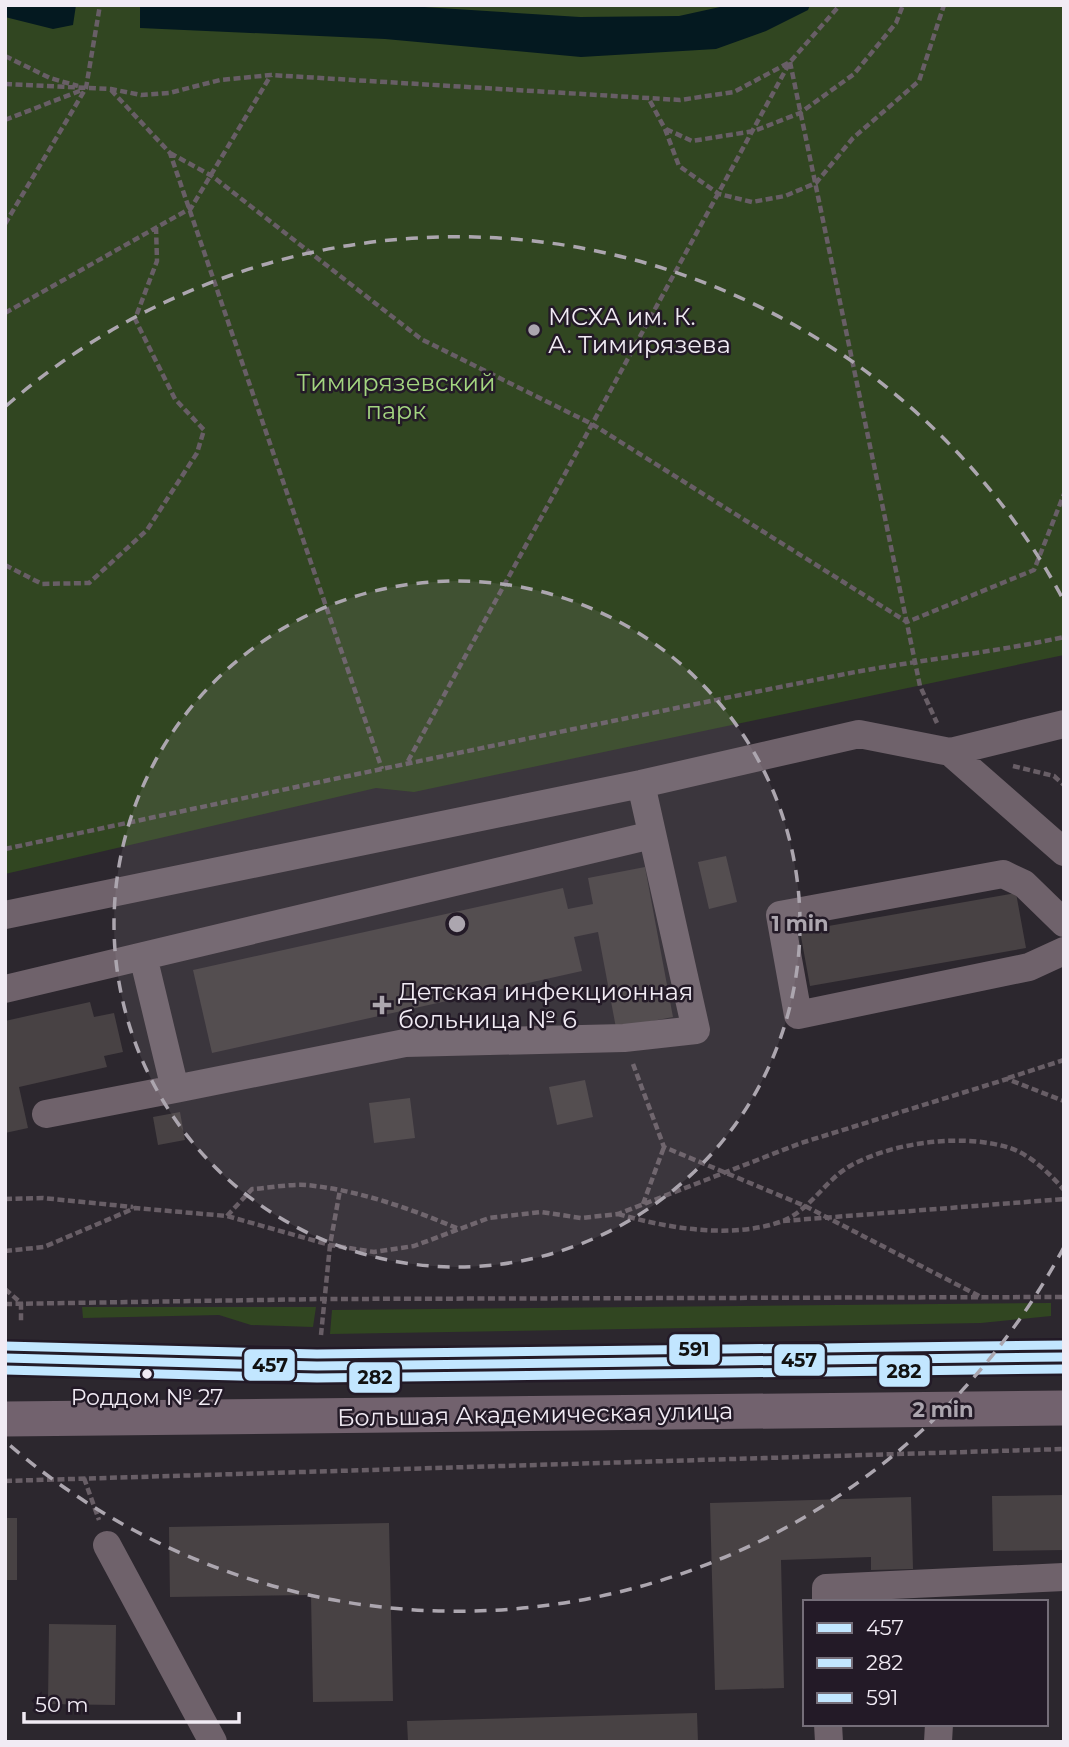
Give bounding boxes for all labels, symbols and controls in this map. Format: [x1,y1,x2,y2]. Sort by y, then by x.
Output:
place label: МСХА им. К. А. Тимирязева [548,302,731,359]
marker: МСХА им. К. А. Тимирязева [526,322,542,338]
park label: Тимирязевский парк [296,368,496,425]
text: 1 min [771,911,829,936]
centre of rings [445,912,469,936]
place label: Детская инфекционная больница № 6 [398,977,693,1034]
marker: Детская инфекционная больница № 6 [372,995,392,1015]
line badge: 591 [668,1333,721,1366]
text: 591 [679,1338,709,1361]
line badge: 457 [773,1343,826,1377]
line badge: 457 [243,1348,296,1382]
text: 457 [781,1349,817,1372]
text: 457 [252,1354,288,1377]
line badge: 282 [878,1354,931,1388]
text: 282 [887,1360,921,1383]
line badge: 282 [348,1361,401,1394]
text: 282 [358,1366,392,1389]
marker: Роддом № 27 [140,1367,154,1381]
place label: Роддом № 27 [71,1384,223,1411]
street label: Большая Академическая улица [337,1396,733,1432]
text: 2 min [912,1397,974,1422]
legend [803,1600,1048,1726]
text: 457 [866,1615,904,1640]
text: 282 [866,1650,903,1675]
scale bar [24,1680,240,1724]
text: 591 [866,1685,898,1710]
text: 50 m [35,1692,89,1717]

